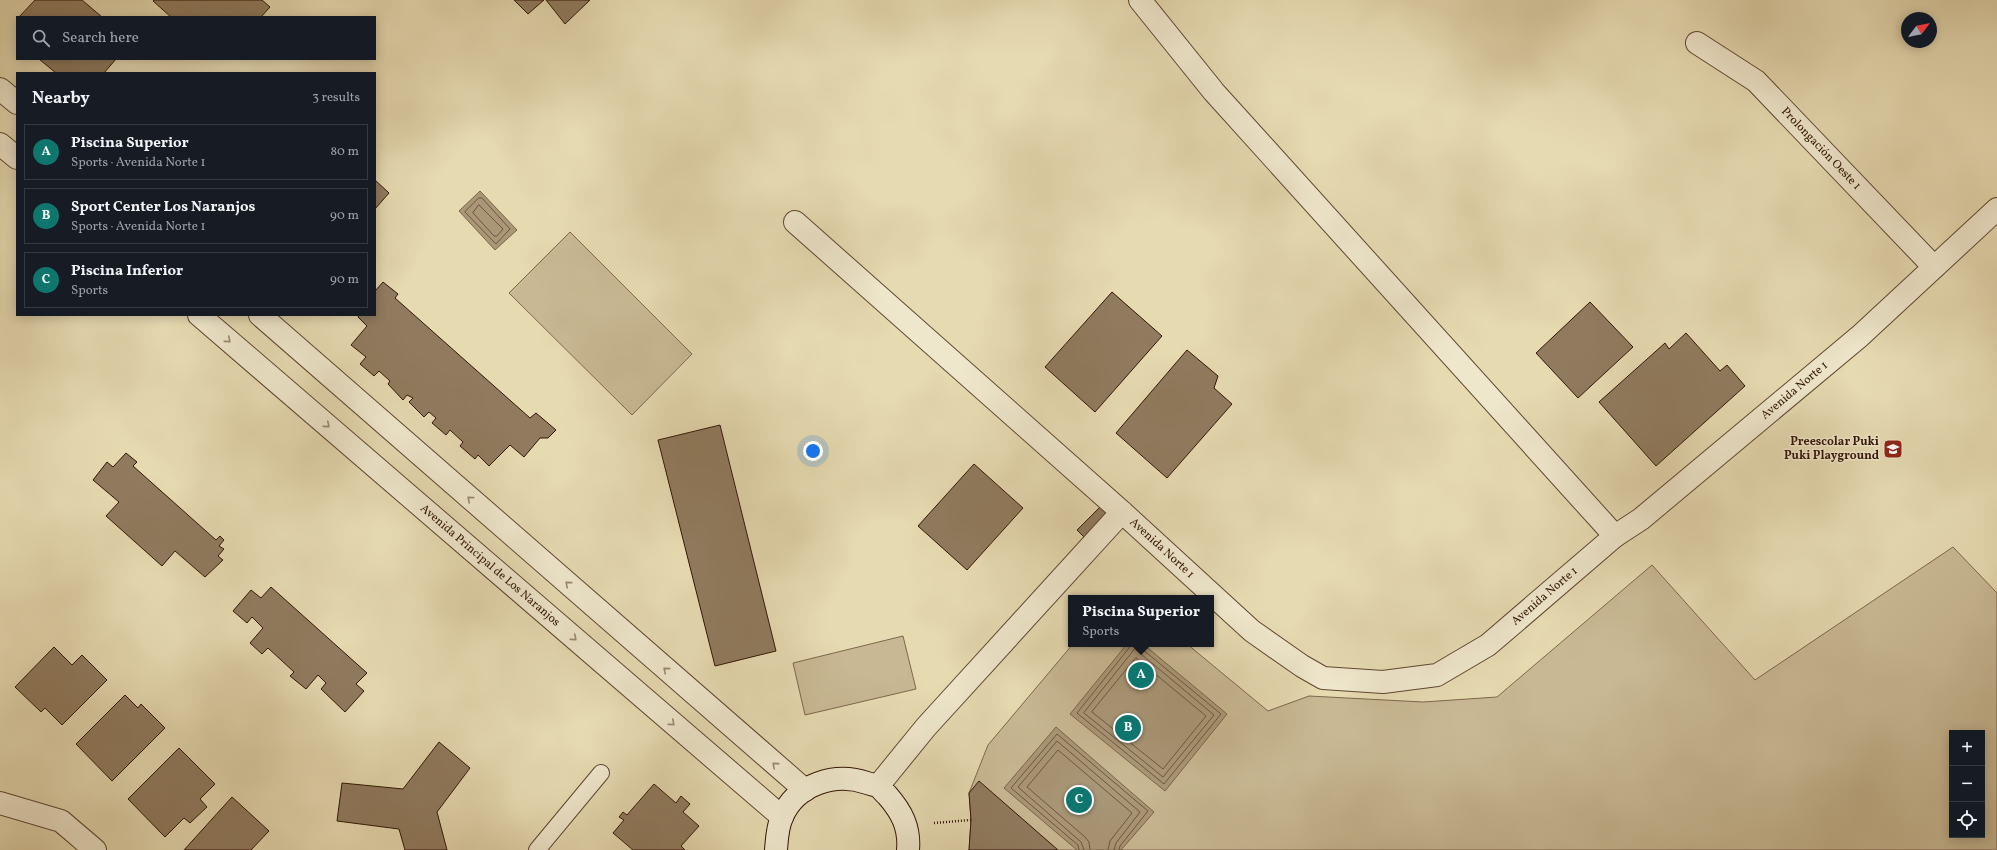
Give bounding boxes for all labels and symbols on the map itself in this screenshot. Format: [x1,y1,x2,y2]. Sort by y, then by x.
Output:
north arrow [1901,12,1937,48]
street label: Prolongación Oeste 1 [1777,104,1864,194]
one-way arrow [224,336,231,343]
street label: Avenida Norte 1 [1758,358,1832,423]
one-way arrow [322,421,330,428]
place label: Preescolar Puki Puki Playground [1784,434,1880,464]
school or university icon: Preescolar Puki Puki Playground [1882,438,1904,460]
your location [803,441,823,461]
one-way arrow [468,497,475,504]
street label: Avenida Principal de Los Naranjos [417,501,563,630]
street label: Avenida Norte 1 [1126,515,1198,582]
street label: Avenida Norte 1 [1508,563,1581,629]
one-way arrow [566,582,573,589]
one-way arrow [569,634,577,641]
pin: A [1128,660,1154,690]
one-way arrow [664,667,671,674]
pin: B [1115,713,1141,743]
one-way arrow [668,718,675,725]
one-way arrow [772,762,780,769]
pin: C [1066,785,1092,815]

